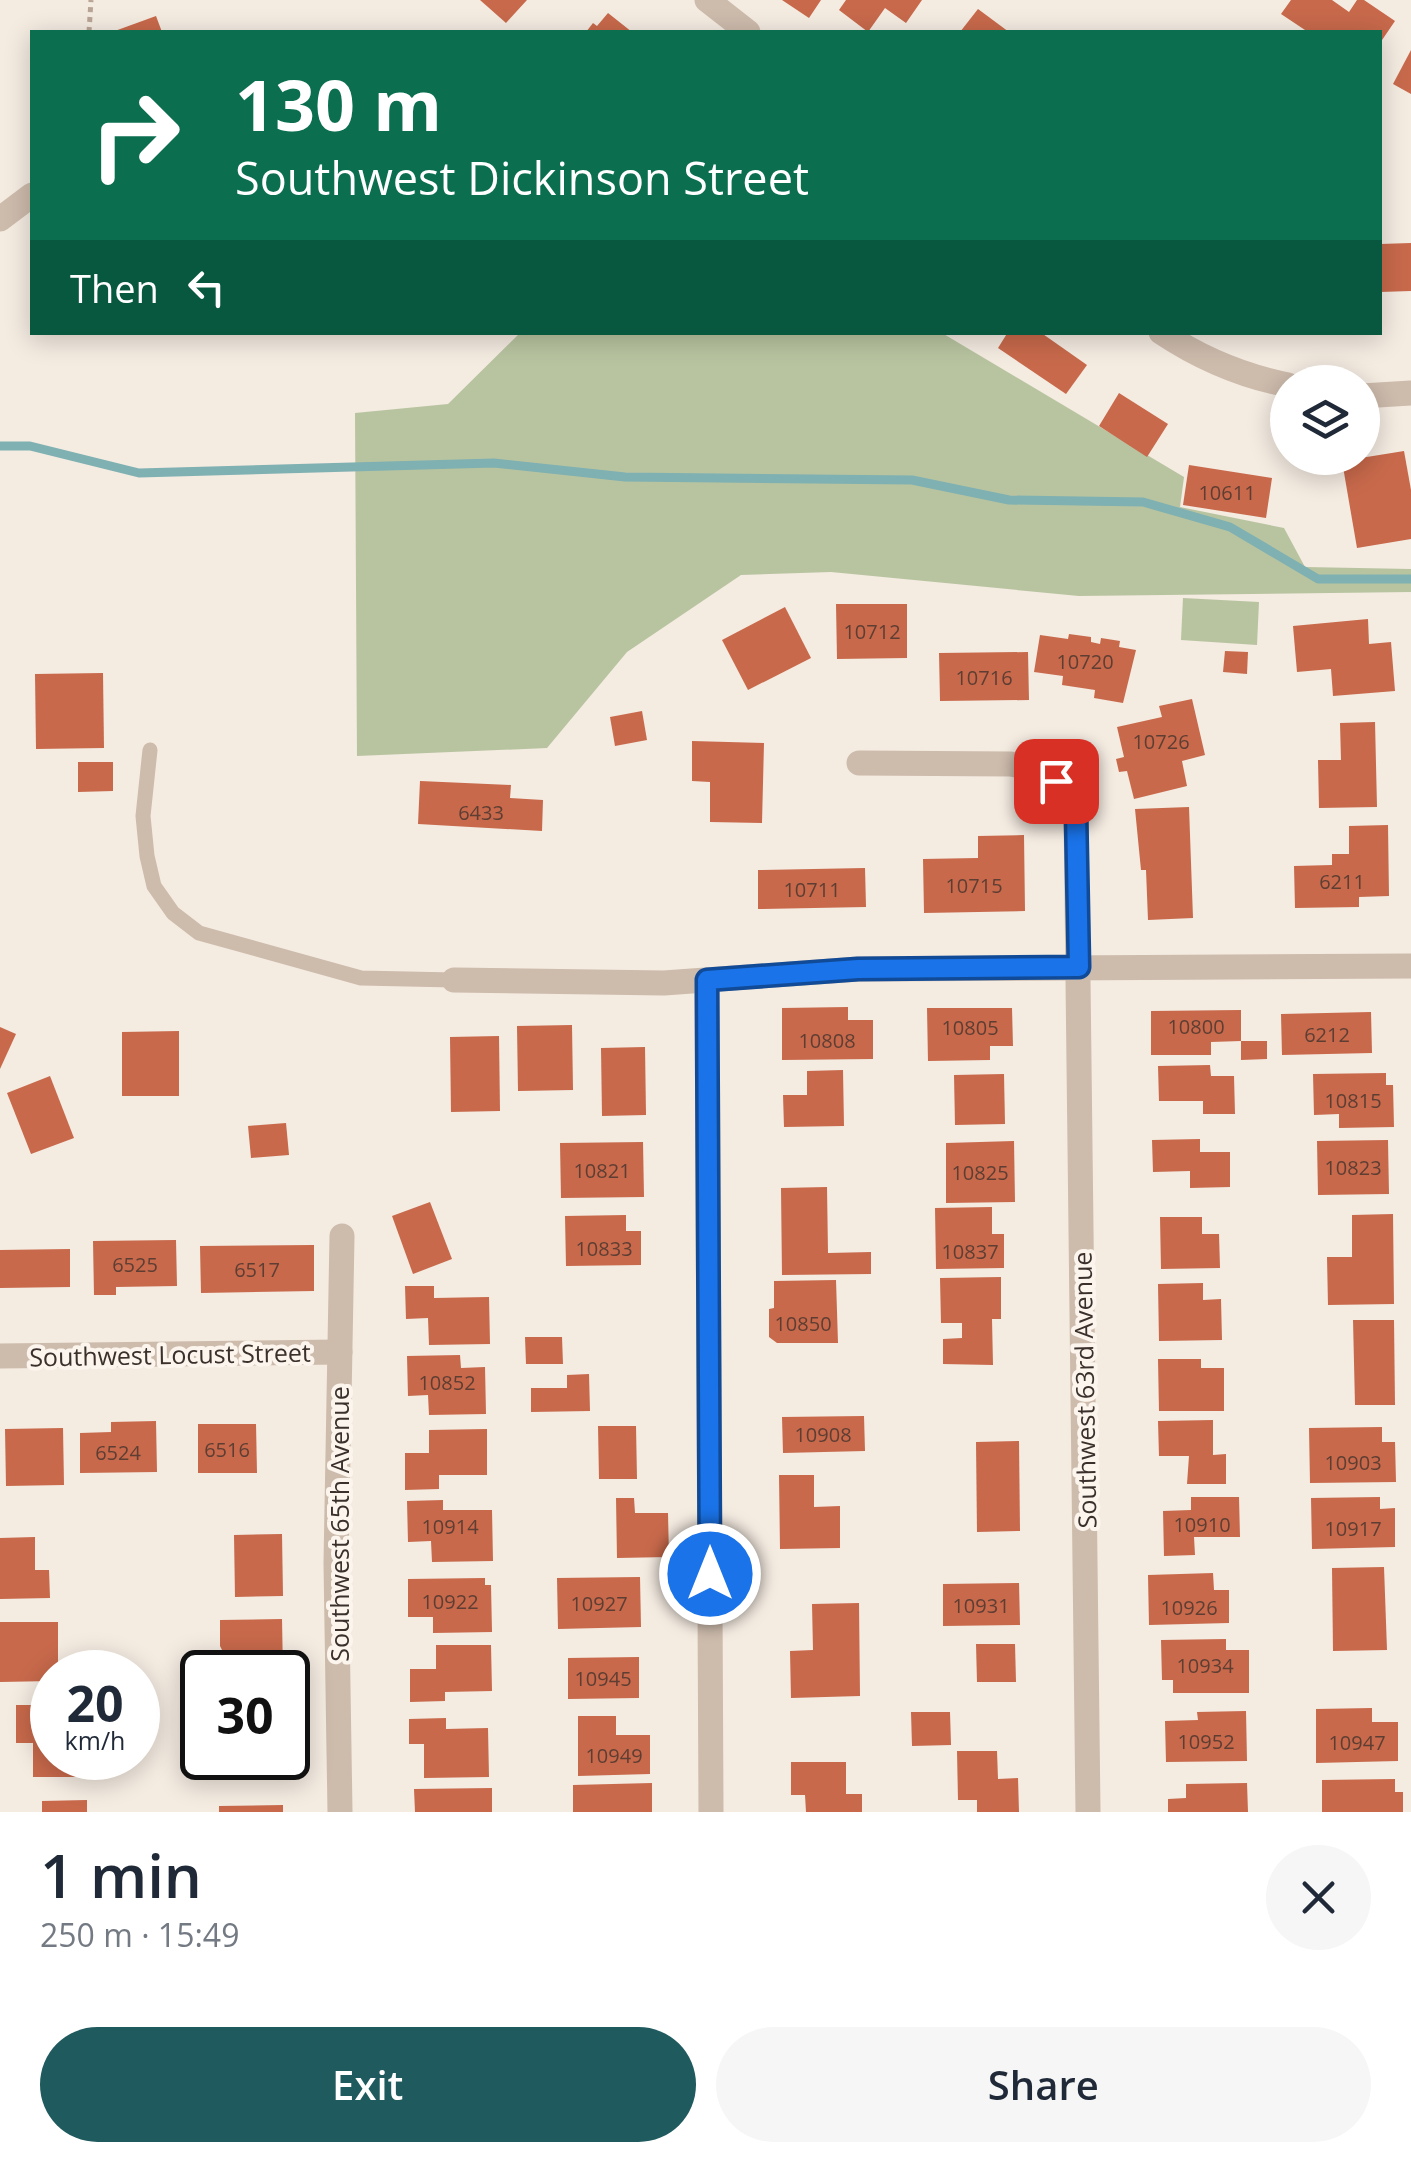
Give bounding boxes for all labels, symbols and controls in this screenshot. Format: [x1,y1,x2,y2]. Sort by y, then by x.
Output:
text: 130 m [235,56,442,152]
icon: right [70,70,200,200]
text: Southwest Dickinson Street [235,147,809,208]
icon: left [179,260,234,315]
text: Then [70,262,159,314]
map controls [1270,365,1380,475]
button: layers [1270,365,1380,475]
house number: 10611 [1198,479,1256,506]
house number: 10712 [843,618,901,645]
house number: 10720 [1056,648,1114,675]
house number: 10716 [955,664,1013,691]
house number: 10726 [1132,728,1190,755]
pin [1014,739,1099,824]
icon: arrive [1029,754,1084,809]
house number: 6433 [458,799,504,826]
house number: 6211 [1319,868,1365,895]
house number: 10715 [945,872,1003,899]
house number: 10711 [783,876,841,903]
house number: 10800 [1167,1013,1225,1040]
house number: 10805 [941,1014,999,1041]
house number: 6212 [1304,1021,1350,1048]
house number: 10808 [798,1027,856,1054]
house number: 10815 [1324,1087,1382,1114]
house number: 10823 [1324,1154,1382,1181]
house number: 10821 [573,1157,631,1184]
house number: 10825 [951,1159,1009,1186]
house number: 10833 [575,1235,633,1262]
house number: 10837 [941,1238,999,1265]
house number: 6525 [112,1251,158,1278]
street label: Southwest 63rd Avenue [1065,1251,1103,1529]
house number: 6517 [234,1256,280,1283]
house number: 10850 [774,1310,832,1337]
street label: Southwest Locust Street [29,1335,311,1373]
house number: 10852 [418,1369,476,1396]
street label: Southwest 65th Avenue [322,1386,356,1662]
house number: 10908 [794,1421,852,1448]
house number: 6516 [204,1436,250,1463]
house number: 6524 [95,1439,141,1466]
house number: 10903 [1324,1449,1382,1476]
house number: 10910 [1173,1511,1231,1538]
house number: 10914 [421,1513,479,1540]
house number: 10917 [1324,1515,1382,1542]
position arrow [658,1522,762,1626]
house number: 10922 [421,1588,479,1615]
house number: 10927 [570,1590,628,1617]
house number: 10931 [952,1592,1010,1619]
house number: 10926 [1160,1594,1218,1621]
speed limit sign: 30 [180,1650,310,1780]
house number: 10934 [1176,1652,1234,1679]
house number: 10945 [574,1665,632,1692]
text: 20 [66,1669,124,1737]
text: km/h [65,1723,125,1757]
house number: 10952 [1177,1728,1235,1755]
house number: 10947 [1328,1729,1386,1756]
house number: 10949 [585,1742,643,1769]
text: 1 min [40,1834,202,1916]
button: close [1266,1845,1371,1950]
text: 250 m · 15:49 [40,1913,239,1956]
button: Exit [40,2027,696,2142]
button: Share [716,2027,1371,2142]

